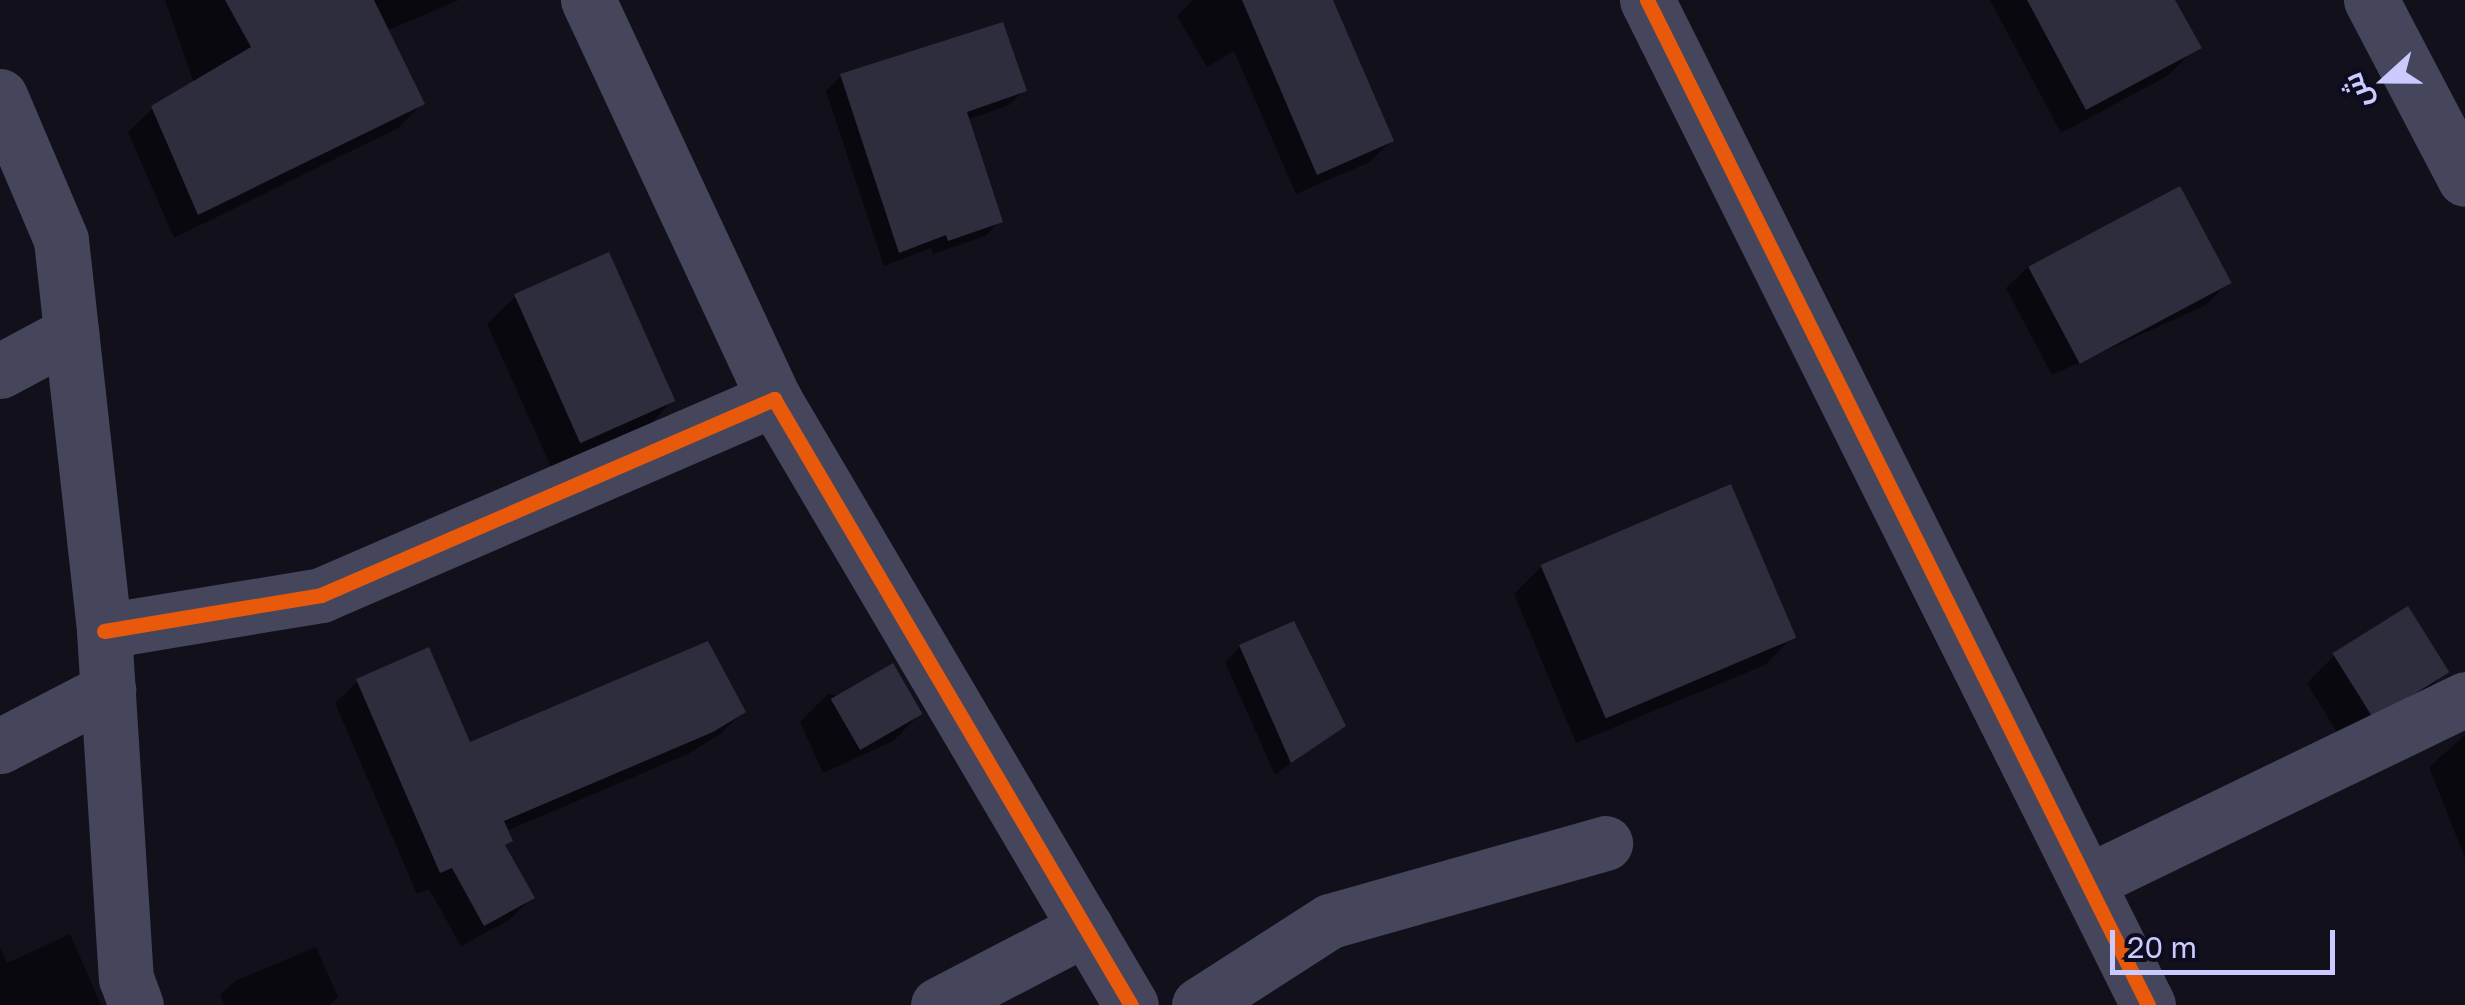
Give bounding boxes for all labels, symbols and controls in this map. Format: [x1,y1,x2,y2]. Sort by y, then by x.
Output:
north arrow [2335,30,2435,130]
text: ش [2335,68,2378,114]
scale bar [2115,910,2340,972]
text: 20 m [2127,929,2197,965]

